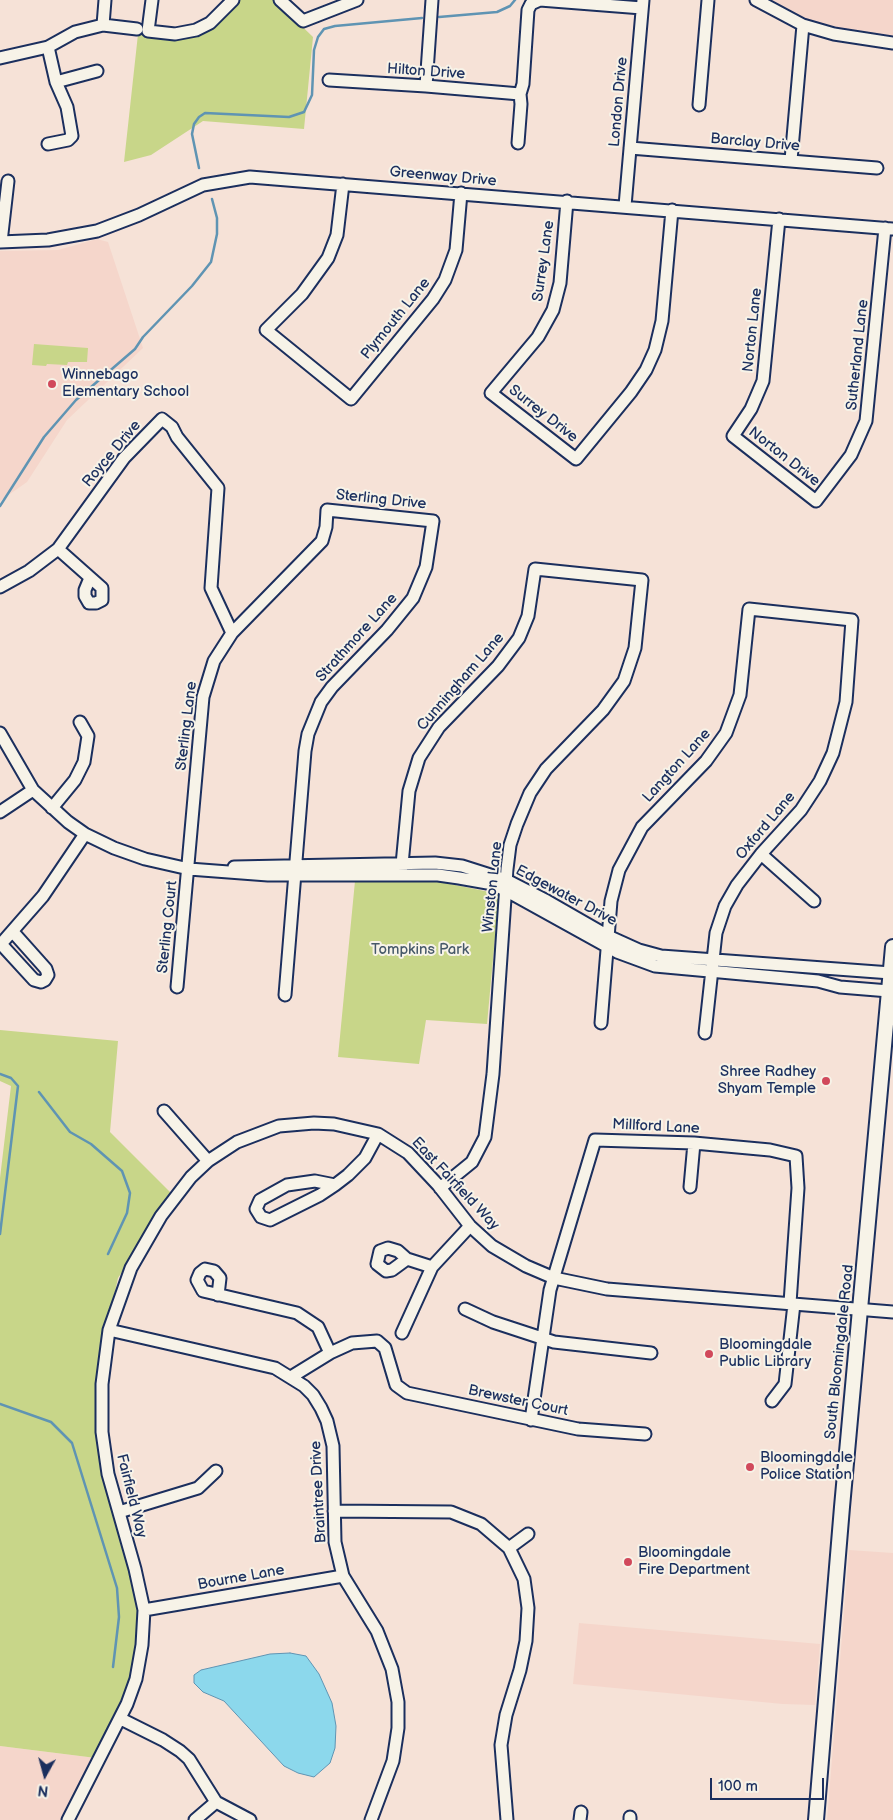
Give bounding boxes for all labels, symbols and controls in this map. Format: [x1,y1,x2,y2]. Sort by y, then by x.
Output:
street label: London Drive [606,56,632,148]
street label: Hilton Drive [386,60,466,84]
street label: Barclay Drive [710,130,800,156]
street label: Greenway Drive [389,163,497,191]
street label: Surrey Lane [529,219,559,303]
street label: Plymouth Lane [358,275,434,363]
street label: Norton Lane [740,287,766,373]
street label: Sutherland Lane [843,299,873,411]
place label: Winnebago Elementary School [62,366,189,401]
marker: Winnebago Elementary School [46,378,58,390]
street label: Surrey Drive [505,381,581,447]
street label: Royce Drive [79,417,145,491]
street label: Norton Drive [745,423,823,491]
street label: Sterling Drive [335,486,427,514]
street label: Strathmore Lane [312,590,402,686]
street label: Cunningham Lane [414,629,508,735]
street label: Sterling Lane [173,680,201,772]
street label: Langton Lane [639,725,715,807]
street label: Oxford Lane [732,788,800,864]
street label: Winston Lane [479,841,507,933]
street label: Edgewater Drive [512,862,620,930]
street label: Sterling Court [154,880,182,974]
park label: Tompkins Park [371,941,469,959]
place label: Shree Radhey Shyam Temple [718,1063,816,1098]
marker: Shree Radhey Shyam Temple [820,1075,832,1087]
street label: Millford Lane [612,1116,700,1138]
street label: East Fairfield Way [407,1134,503,1234]
street label: South Bloomingdale Road [822,1264,858,1440]
place label: Bloomingdale Public Library [719,1336,812,1371]
marker: Bloomingdale Public Library [703,1348,715,1360]
street label: Brewster Court [466,1382,570,1420]
street label: Braintree Drive [307,1440,331,1544]
place label: Bloomingdale Police Station [760,1449,853,1484]
street label: Fairfield Way [112,1452,150,1540]
marker: Bloomingdale Police Station [744,1461,756,1473]
place label: Bloomingdale Fire Department [638,1544,750,1579]
marker: Bloomingdale Fire Department [622,1556,634,1568]
street label: Bourne Lane [196,1562,286,1594]
north arrow [20,1750,70,1800]
scale bar [713,1768,827,1800]
text: 100 m [718,1777,758,1796]
text: N [37,1781,49,1799]

